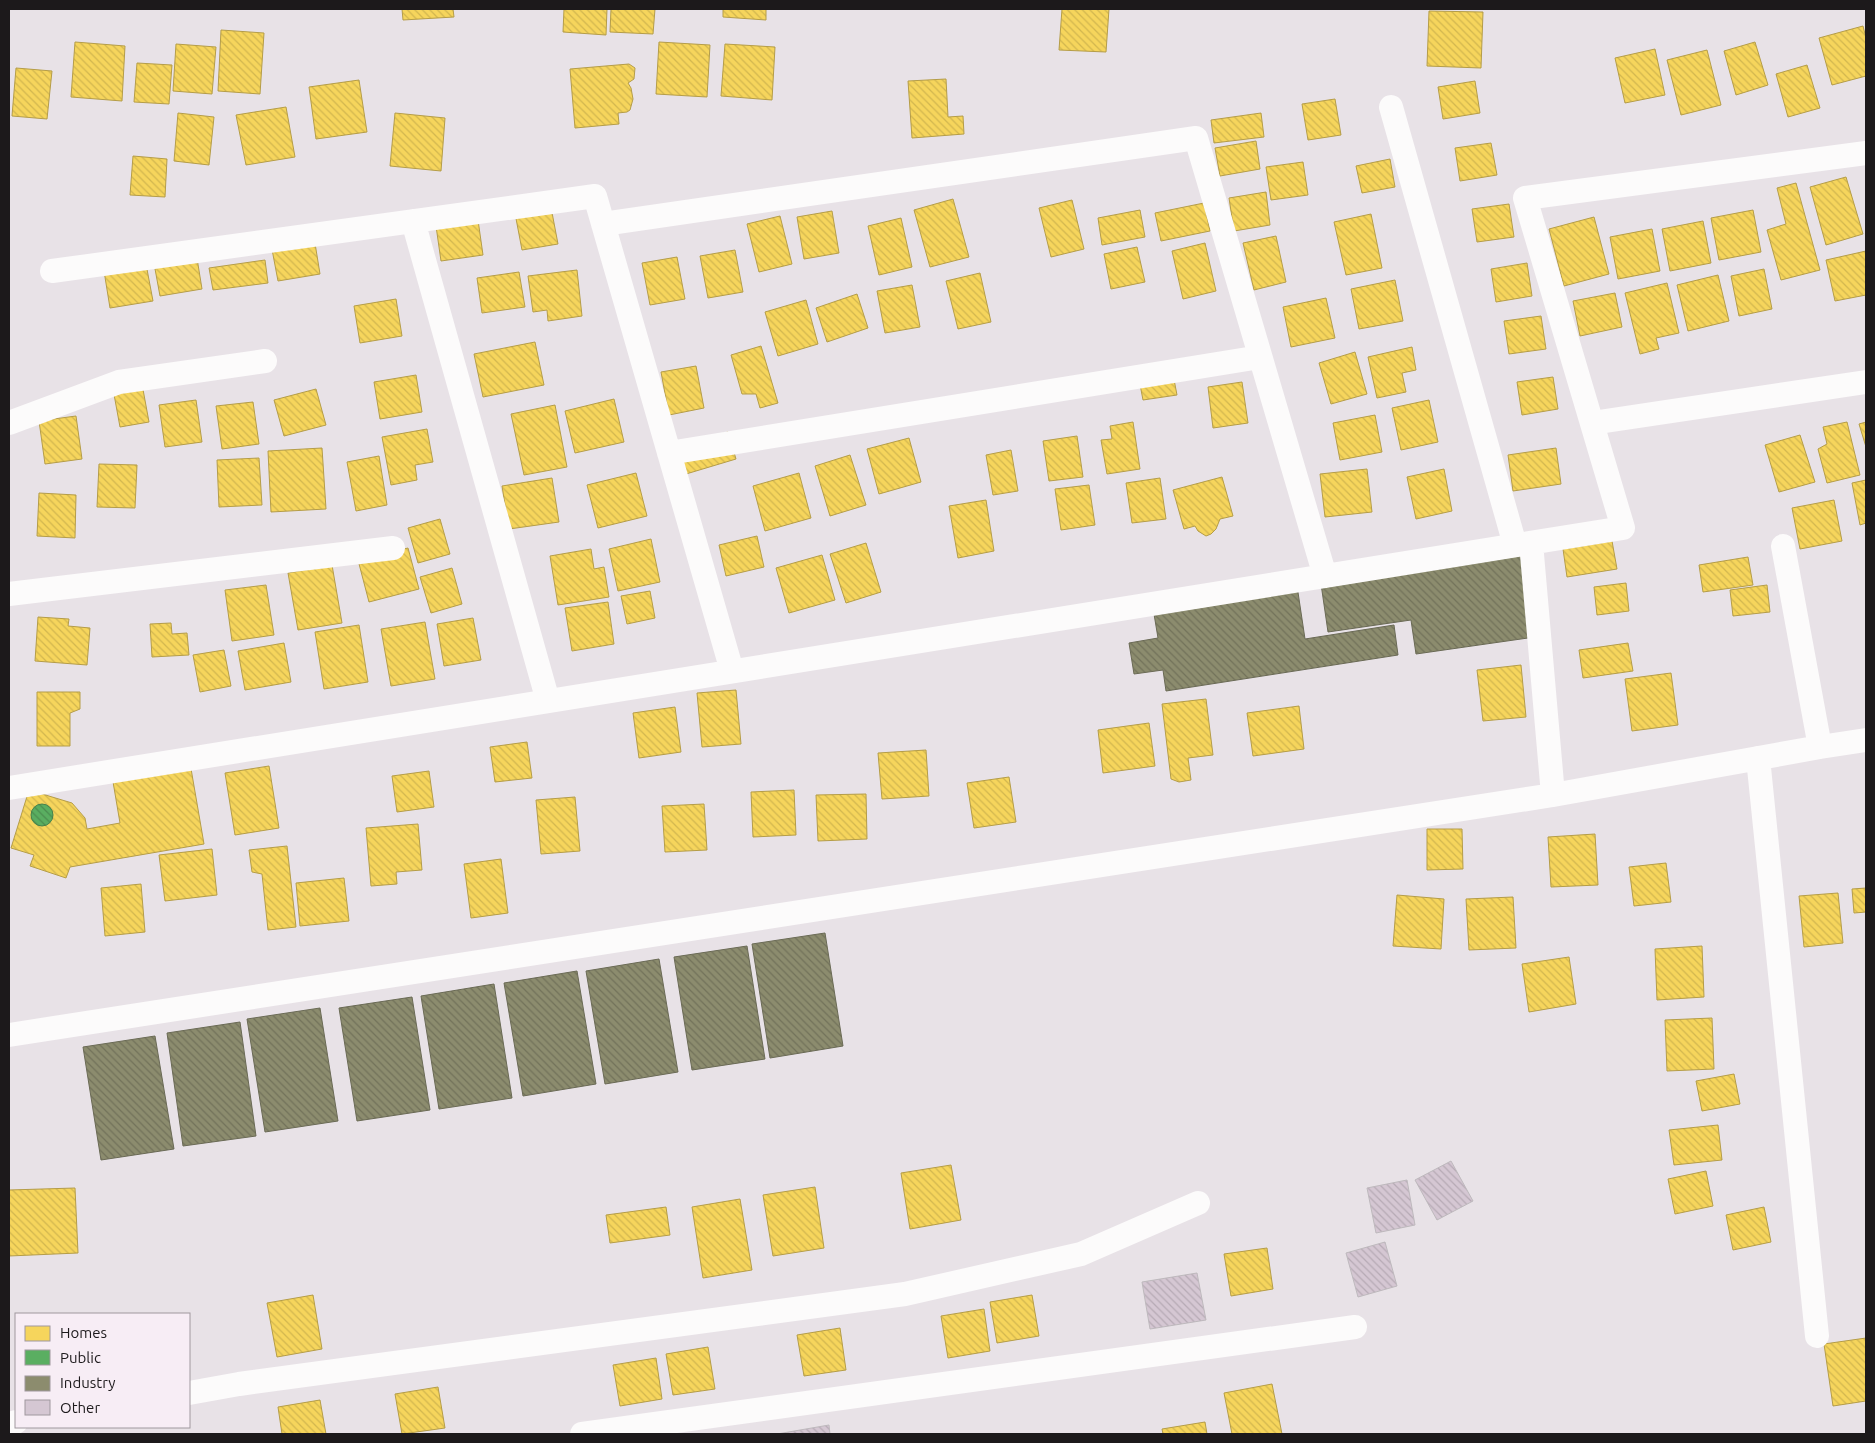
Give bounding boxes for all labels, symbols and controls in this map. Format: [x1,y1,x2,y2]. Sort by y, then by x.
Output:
legend [15,1313,190,1428]
text: Homes [60,1324,107,1341]
text: Public [60,1349,101,1366]
text: Industry [60,1374,115,1391]
text: Other [60,1399,100,1416]

